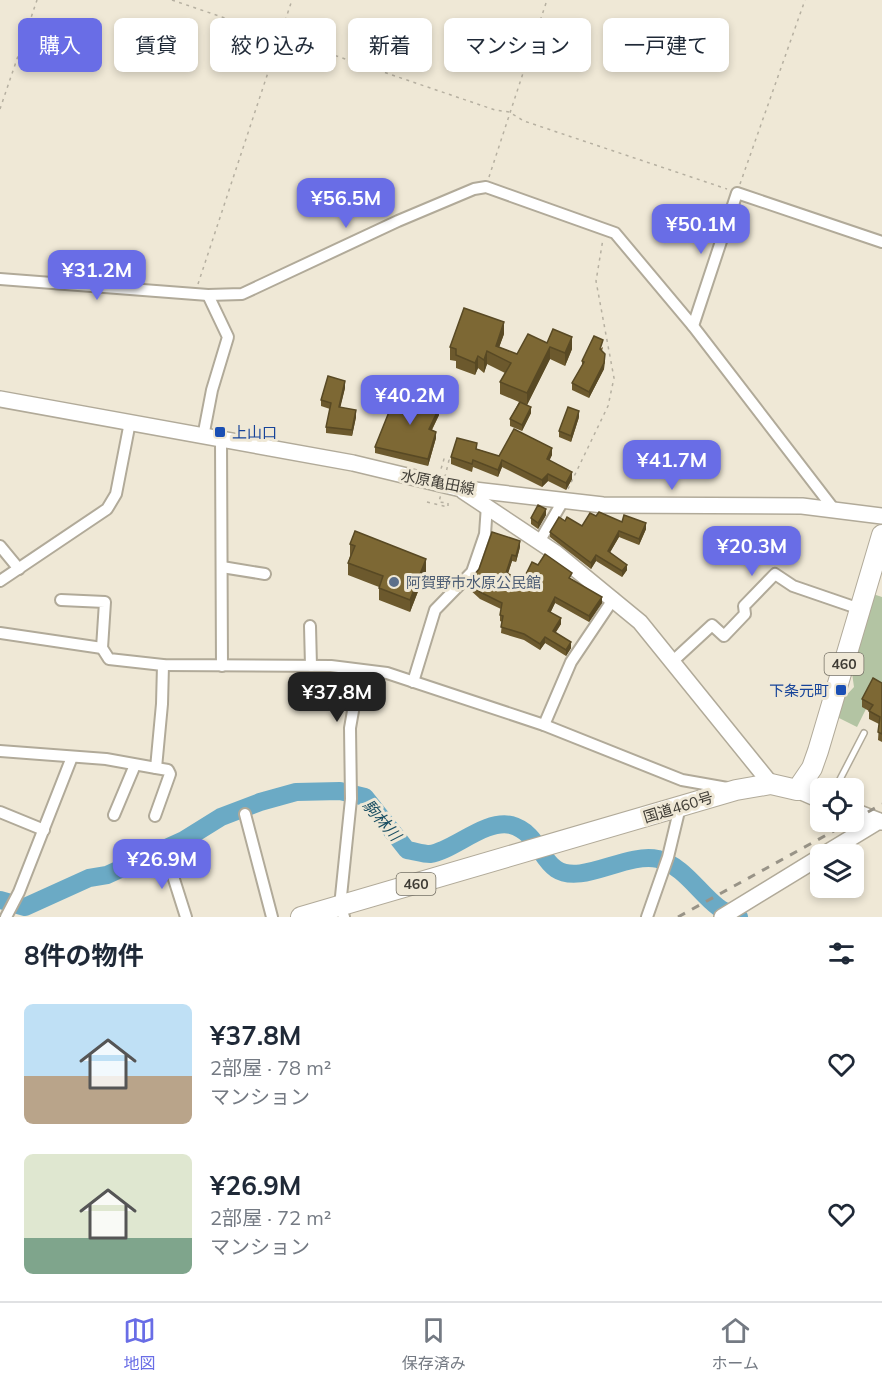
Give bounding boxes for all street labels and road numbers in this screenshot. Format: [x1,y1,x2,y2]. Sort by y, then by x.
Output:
street label: 水原亀田線 [399,466,477,498]
road number: 460 [824,653,864,675]
street label: 国道460号 [641,787,715,827]
road number: 460 [396,873,436,895]

